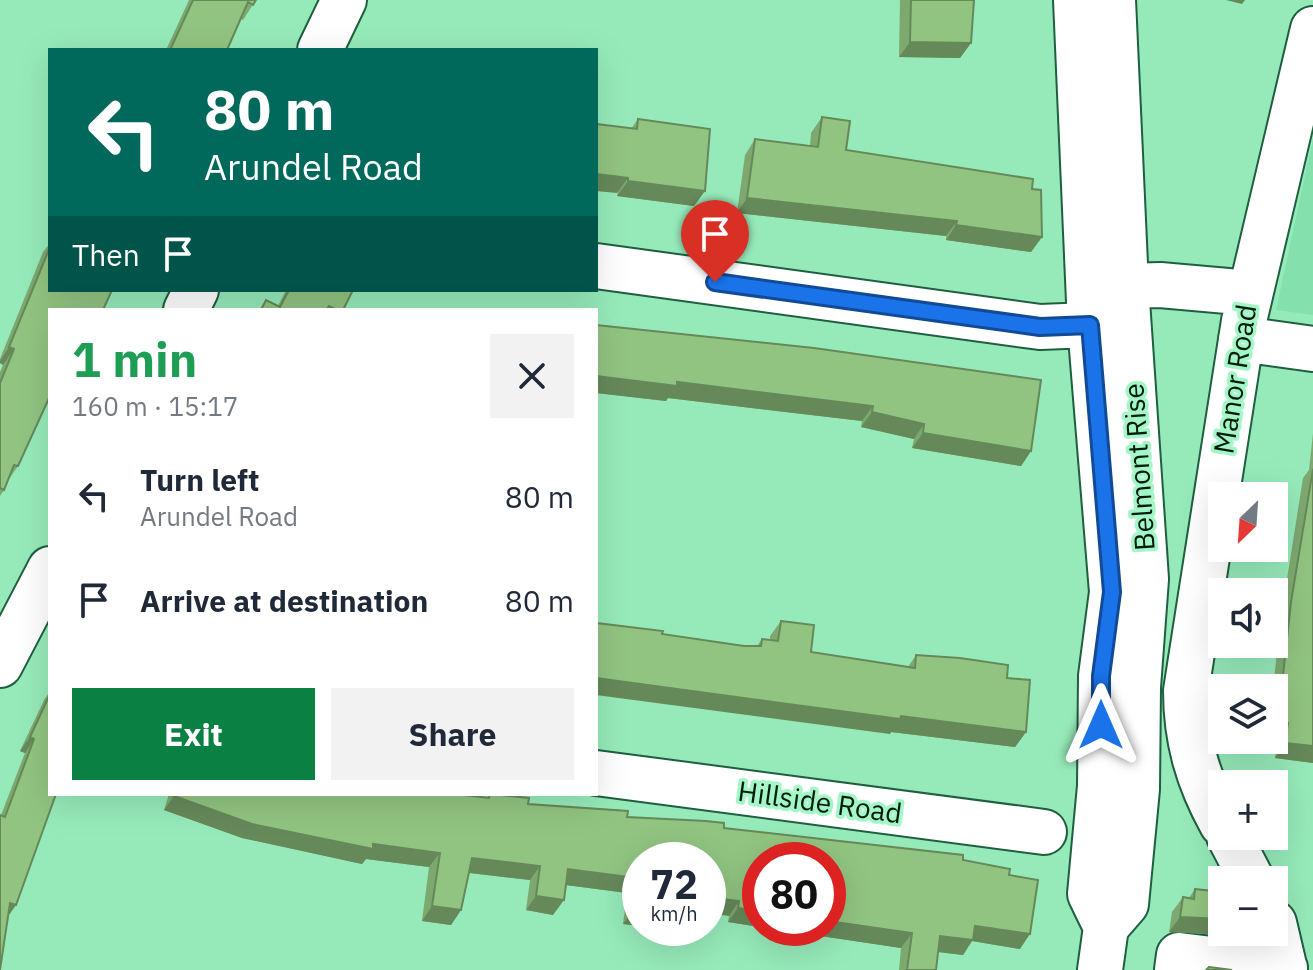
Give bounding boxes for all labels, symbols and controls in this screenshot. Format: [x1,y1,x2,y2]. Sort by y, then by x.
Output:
text: 80 m [204,73,334,145]
icon: left [72,80,176,184]
text: Arundel Road [204,143,423,190]
pin [681,200,749,282]
icon: arrive [693,212,737,256]
icon: arrive [156,232,200,276]
text: Then [72,235,140,274]
street label: Manor Road [1204,302,1265,456]
text: 1 min [72,328,197,390]
button: close [490,334,574,418]
street label: Belmont Rise [1114,382,1163,552]
text: 160 m · 15:17 [72,389,238,423]
text: Turn left [140,460,259,499]
icon: left [72,474,116,518]
text: 80 m [505,477,574,516]
north arrow [1208,482,1288,562]
map controls [1208,482,1288,946]
text: Arundel Road [140,499,298,533]
icon: arrive [72,578,116,622]
button: sound [1208,578,1288,658]
text: Arrive at destination [140,581,428,620]
text: 80 m [505,581,574,620]
button: layers [1208,674,1288,754]
position arrow [1059,683,1143,767]
button: Exit [72,688,315,780]
button: Share [331,688,574,780]
button: + [1208,770,1288,850]
street label: Hillside Road [736,772,904,831]
speed limit sign: 80 [742,842,846,946]
text: 72 [650,858,698,910]
button: − [1208,866,1288,946]
text: km/h [650,900,698,927]

